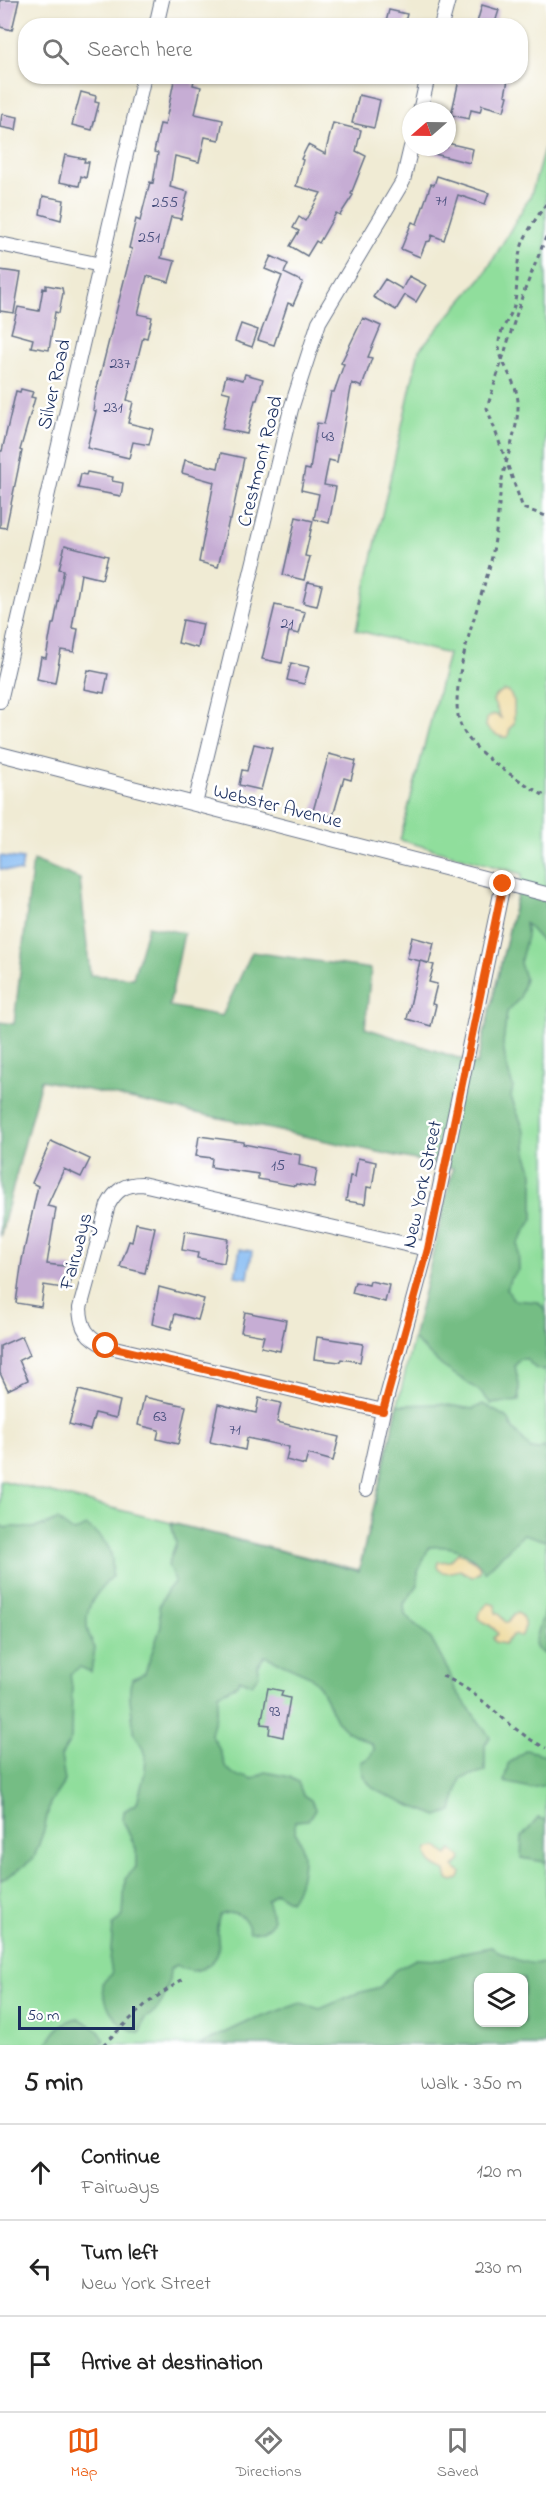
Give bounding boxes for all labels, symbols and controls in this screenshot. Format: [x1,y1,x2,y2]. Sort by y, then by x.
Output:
search box [18,18,528,84]
icon: search [39,35,72,68]
text: Search here [87,35,192,67]
north arrow [402,102,456,156]
house number: 71 [435,189,447,213]
house number: 255 [152,191,178,215]
house number: 251 [138,226,160,250]
street label: Silver Road [31,337,80,433]
house number: 237 [109,352,131,376]
street label: Crestmont Road [231,393,292,530]
house number: 231 [103,396,123,420]
house number: 43 [321,425,335,449]
house number: 21 [280,612,294,636]
street label: Webster Avenue [210,777,345,837]
route end [489,870,515,896]
street label: New York Street [396,1118,451,1251]
house number: 15 [271,1154,285,1178]
street label: Fairways [53,1210,102,1294]
route start [92,1332,118,1358]
house number: 63 [153,1405,167,1429]
house number: 71 [229,1418,241,1442]
house number: 93 [269,1700,281,1724]
map controls [474,1973,528,2027]
button: layers [474,1973,528,2027]
scale bar [18,2003,135,2030]
text: 50 m [27,2004,59,2028]
text: 5 min [24,2065,83,2103]
text: Walk · 350 m [420,2070,522,2099]
text: Continue [81,2142,160,2174]
icon: ahead [24,2156,57,2189]
text: 120 m [477,2158,522,2187]
text: Fairways [81,2174,160,2203]
text: Turn left [81,2238,158,2270]
icon: left [24,2252,57,2285]
text: 230 m [475,2254,522,2283]
text: New York Street [81,2270,211,2299]
icon: arrive [24,2348,57,2381]
text: Arrive at destination [81,2348,263,2380]
tab: Map [67,2424,100,2484]
tab: Directions [235,2424,302,2484]
tab: Saved [437,2424,479,2484]

